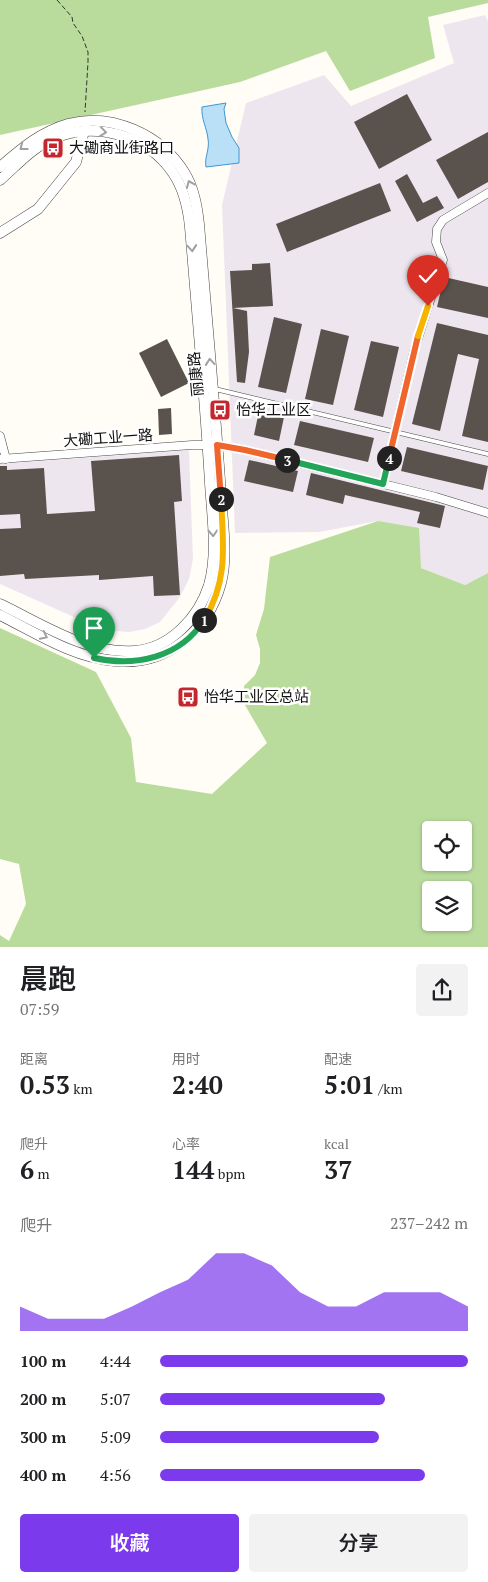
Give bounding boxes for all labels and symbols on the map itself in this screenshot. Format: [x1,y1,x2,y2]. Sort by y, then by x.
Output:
one-way arrow [99,126,107,137]
bus stop icon: 大磡商业街路口 [41,136,65,160]
place label: 大磡商业街路口 [69,137,174,157]
one-way arrow [20,141,29,150]
one-way arrow [185,180,196,189]
one-way arrow [186,245,197,253]
pin [407,255,449,306]
street label: 丽康路 [183,351,207,397]
one-way arrow [205,358,216,366]
bus stop icon: 怡华工业区 [208,398,232,422]
place label: 怡华工业区 [236,399,311,419]
street label: 大磡工业一路 [62,424,154,450]
pin: 4 [376,446,402,470]
pin: 3 [274,448,300,472]
pin: 2 [208,486,234,512]
one-way arrow [207,529,218,537]
pin [73,607,115,658]
pin: 1 [192,608,216,632]
one-way arrow [39,630,48,641]
bus stop icon: 怡华工业区总站 [176,685,200,709]
place label: 怡华工业区总站 [204,686,309,706]

